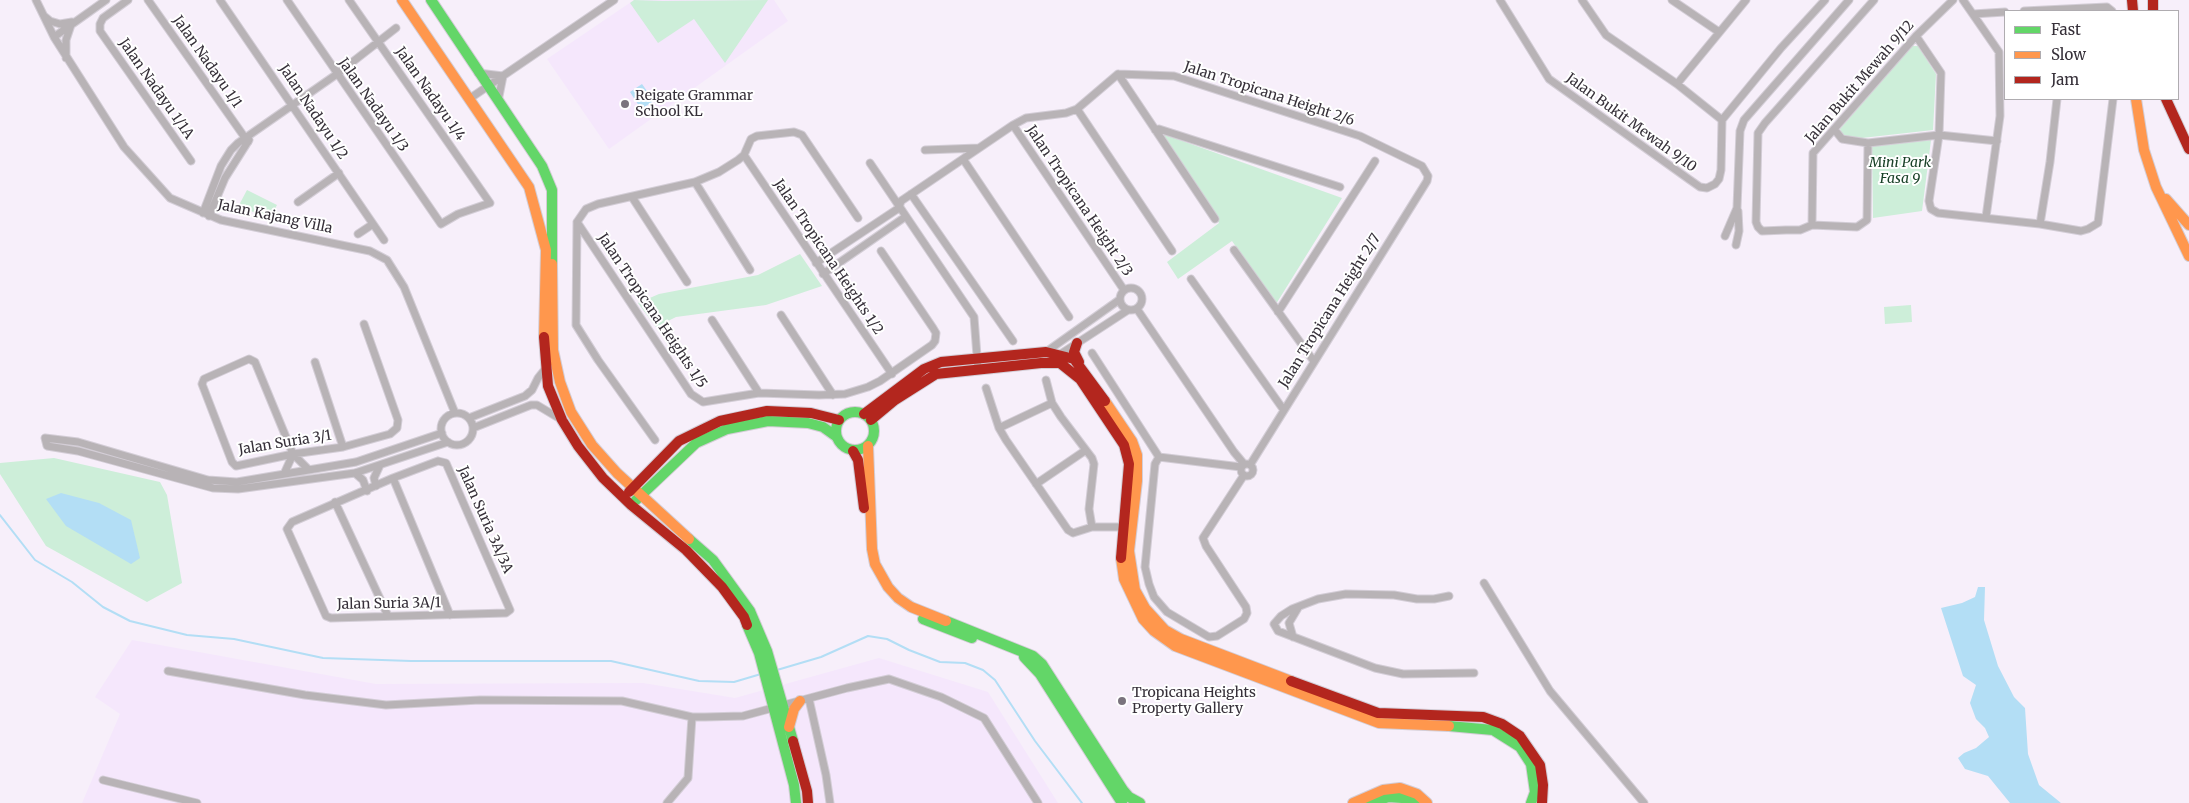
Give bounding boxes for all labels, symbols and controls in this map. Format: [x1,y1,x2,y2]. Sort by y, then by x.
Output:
legend [2004,10,2179,100]
street label: Jalan Nadayu 1/1 [169,13,245,111]
street label: Jalan Bukit Mewah 9/12 [1802,17,1918,147]
text: Fast [2051,20,2081,39]
street label: Jalan Nadayu 1/1A [115,35,197,143]
street label: Jalan Nadayu 1/4 [391,44,469,144]
text: Slow [2051,45,2086,64]
street label: Jalan Nadayu 1/3 [334,55,412,155]
street label: Jalan Tropicana Height 2/6 [1182,58,1356,130]
street label: Jalan Nadayu 1/2 [275,61,351,163]
street label: Jalan Bukit Mewah 9/10 [1562,70,1700,176]
text: Jam [2051,70,2079,89]
place label: Reigate Grammar School KL [635,88,753,120]
marker: Reigate Grammar School KL [619,98,631,110]
street label: Jalan Tropicana Height 2/3 [1022,122,1136,280]
park label: Mini Park Fasa 9 [1869,155,1931,188]
street label: Jalan Tropicana Heights 1/2 [770,176,886,338]
street label: Jalan Kajang Villa [216,197,334,237]
street label: Jalan Tropicana Heights 1/5 [594,230,710,392]
street label: Jalan Tropicana Height 2/7 [1276,231,1384,391]
street label: Jalan Suria 3/1 [237,427,333,459]
street label: Jalan Suria 3A/3A [454,464,516,576]
street label: Jalan Suria 3A/1 [337,595,441,613]
place label: Tropicana Heights Property Gallery [1132,685,1256,718]
marker: Tropicana Heights Property Gallery [1116,695,1128,707]

